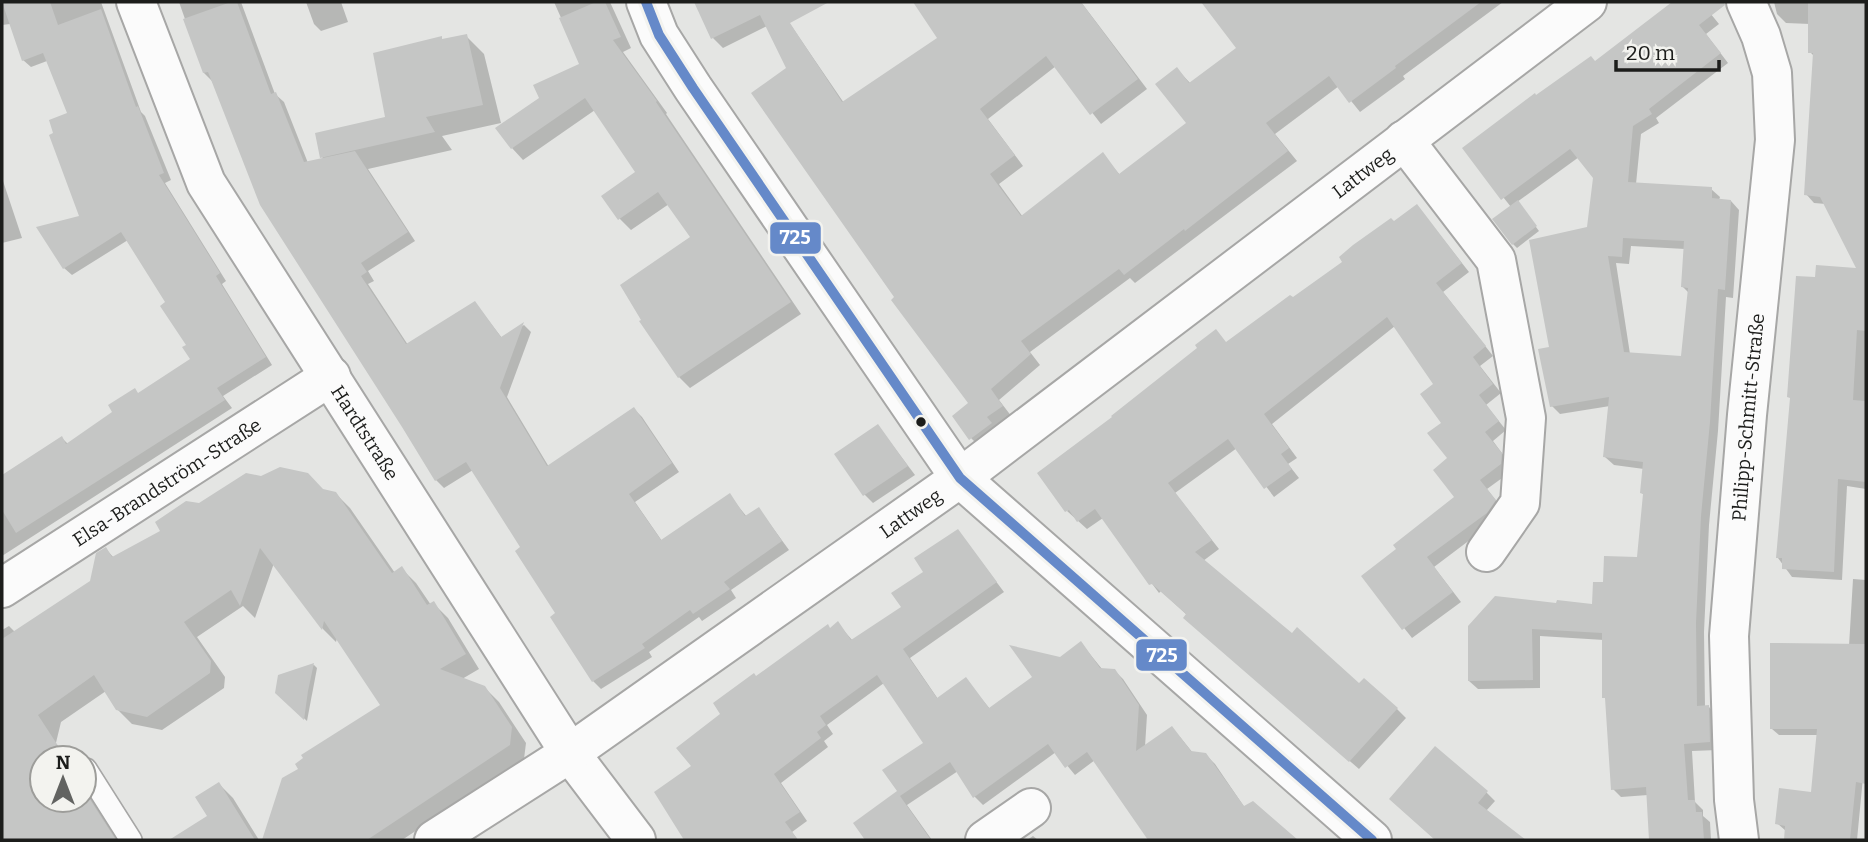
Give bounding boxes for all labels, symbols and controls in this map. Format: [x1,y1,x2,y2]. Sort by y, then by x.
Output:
scale bar [1616,28,1719,72]
text: 20 m [1626,40,1675,66]
street label: Lattweg [1328,142,1398,203]
line badge: 725 [769,221,822,255]
text: 725 [779,226,811,249]
street label: Philipp-Schmitt-Straße [1727,312,1769,522]
street label: Hardtstraße [326,381,404,484]
street label: Elsa-Brandström-Straße [69,413,266,551]
unlabelled marker [914,415,928,429]
street label: Lattweg [875,484,946,543]
line badge: 725 [1135,638,1188,672]
text: 725 [1146,644,1178,667]
north arrow [28,744,98,814]
text: N [56,751,71,774]

